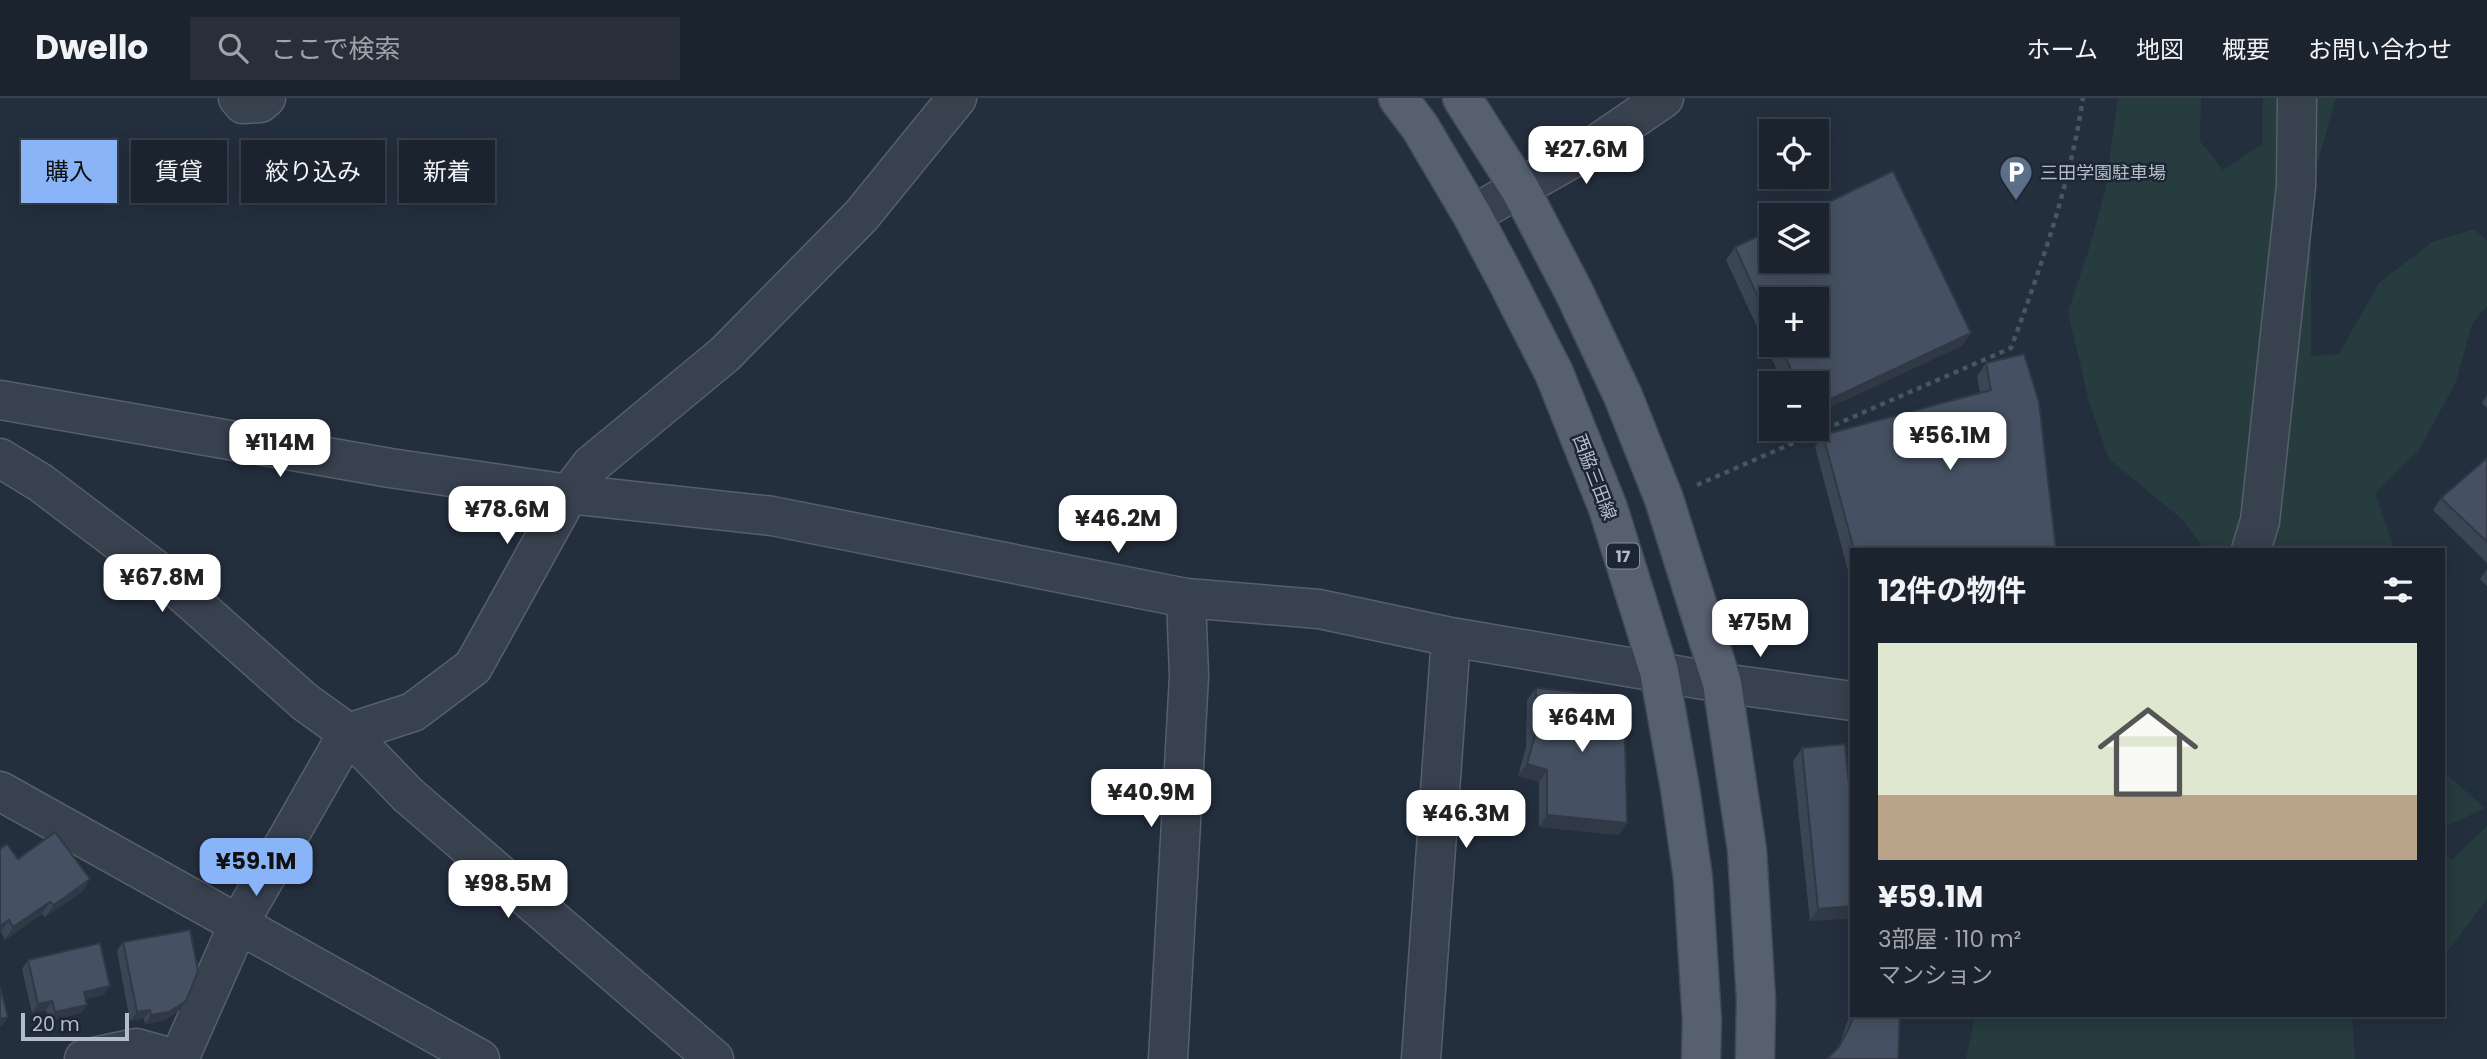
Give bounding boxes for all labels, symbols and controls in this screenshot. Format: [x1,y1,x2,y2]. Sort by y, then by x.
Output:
search box [190,17,680,80]
text: Dwello [35,24,148,71]
icon: search [214,29,252,67]
text: ここで検索 [270,31,400,67]
text: ホーム [2027,33,2098,66]
text: 地図 [2136,33,2184,66]
text: 概要 [2222,33,2270,66]
text: お問い合わせ [2308,33,2452,66]
map controls [1759,119,1829,441]
button: locate [1759,119,1829,189]
pin: ¥27.6M [1529,126,1643,186]
text: ¥27.6M [1544,133,1628,165]
chip: 購入 [21,140,117,203]
chip: 賃貸 [131,140,227,203]
chip: 絞り込み [241,140,385,203]
chip: 新着 [399,140,495,203]
parking icon: 三田学園駐車場 [1997,153,2035,202]
place label: 三田学園駐車場 [2040,160,2166,185]
button: layers [1759,203,1829,273]
button: + [1759,287,1829,357]
button: − [1759,371,1829,441]
pin: ¥56.1M [1893,412,2007,472]
text: ¥56.1M [1909,419,1991,451]
pin: ¥114M [231,420,329,479]
text: ¥114M [245,426,315,458]
street label: 西脇三田線 [1567,431,1623,523]
pin: ¥78.6M [450,486,564,546]
text: ¥78.6M [465,493,549,525]
pin: ¥46.2M [1061,496,1175,555]
text: ¥46.2M [1075,502,1161,534]
road number: 17 [1607,544,1639,569]
pin: ¥67.8M [105,554,219,614]
text: ¥67.8M [120,561,204,593]
text: 12件の物件 [1878,569,2026,612]
icon: filters [2379,571,2417,609]
pin: ¥75M [1719,600,1801,659]
text: ¥75M [1728,606,1792,638]
icon: home [2085,689,2211,815]
pin: ¥64M [1541,694,1623,754]
text: ¥64M [1549,701,1615,733]
pin: ¥40.9M [1094,770,1208,829]
text: ¥40.9M [1107,776,1195,808]
pin: ¥46.3M [1409,790,1523,850]
text: ¥46.3M [1422,797,1510,829]
pin: ¥59.1M [199,838,313,898]
text: ¥59.1M [216,845,296,877]
pin: ¥98.5M [451,860,565,920]
text: ¥98.5M [464,867,552,899]
text: ¥59.1M [1878,875,1983,918]
text: 3部屋 · 110 m² [1878,923,2021,955]
text: マンション [1878,959,1993,991]
scale bar [21,1010,130,1042]
text: 20 m [32,1011,80,1038]

